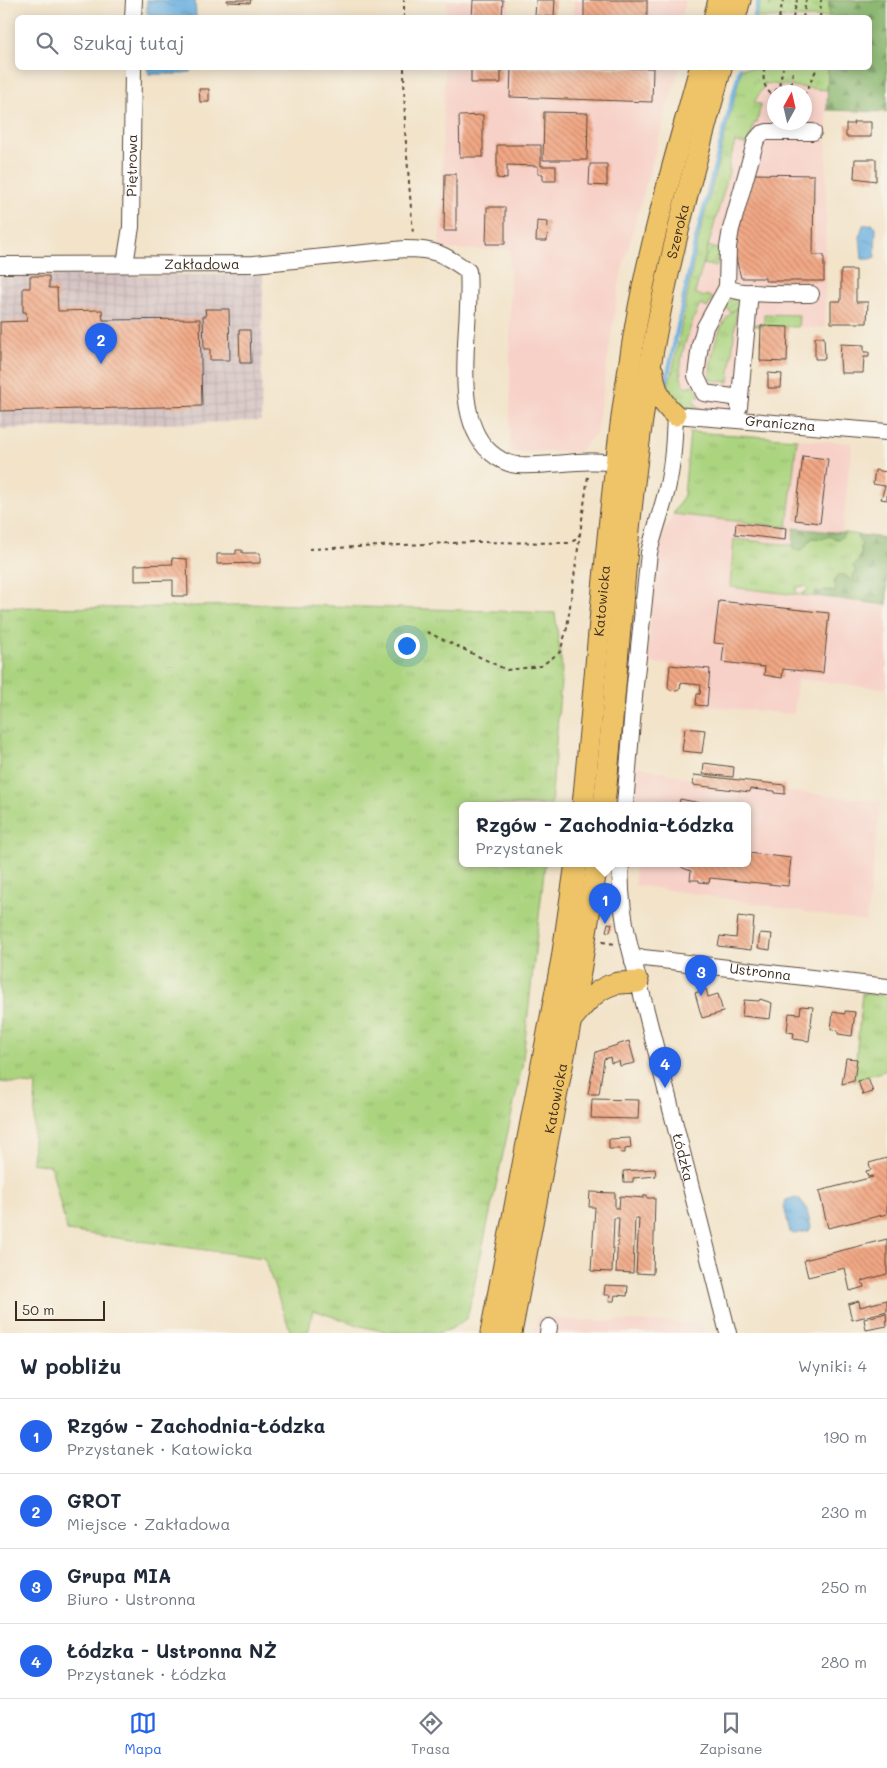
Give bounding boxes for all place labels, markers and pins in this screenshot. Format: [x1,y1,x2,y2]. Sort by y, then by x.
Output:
pin: 2 [85,323,117,364]
pin: 1 [589,883,621,924]
pin: 3 [685,955,717,996]
pin: 4 [649,1047,681,1088]

